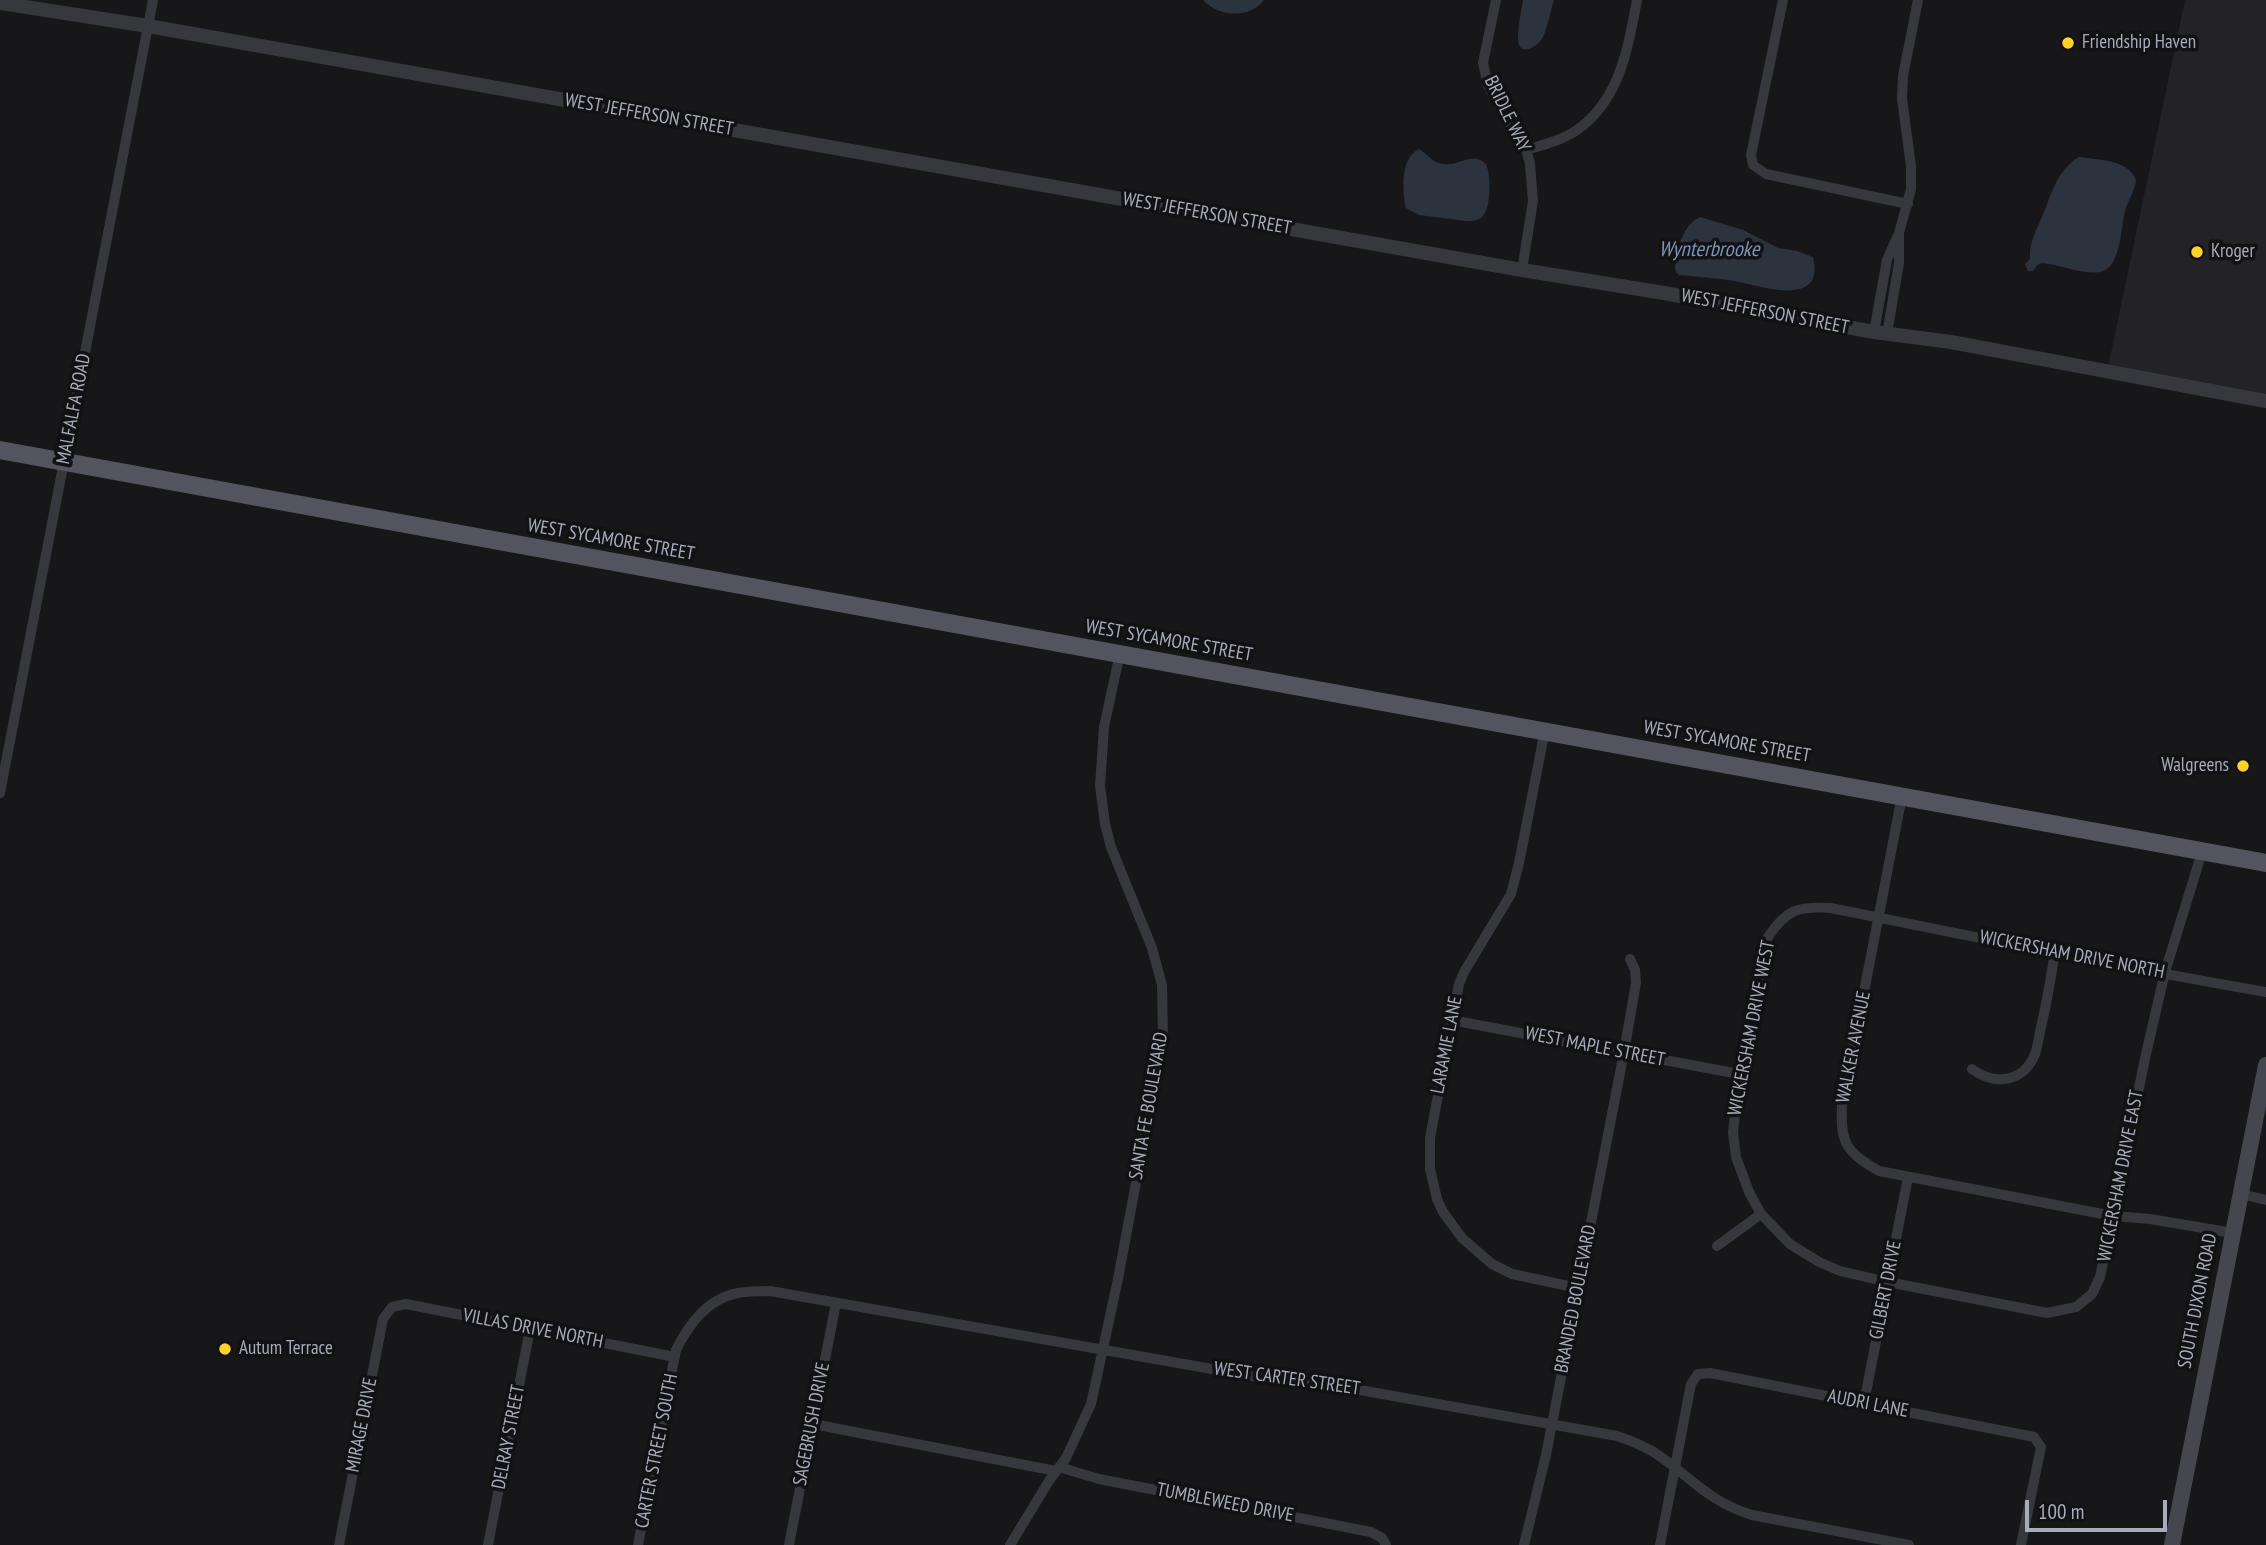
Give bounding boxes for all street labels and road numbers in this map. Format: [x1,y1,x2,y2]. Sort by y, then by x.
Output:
street label: BRIDLE WAY [1479,72,1535,156]
street label: WEST JEFFERSON STREET [563,89,735,141]
street label: WEST JEFFERSON STREET [1121,188,1293,240]
street label: WEST JEFFERSON STREET [1679,285,1851,339]
street label: MALFALFA ROAD [52,352,96,466]
street label: WEST SYCAMORE STREET [526,514,696,566]
street label: WEST SYCAMORE STREET [1084,615,1254,667]
street label: WEST SYCAMORE STREET [1642,716,1812,768]
street label: WICKERSHAM DRIVE NORTH [1978,926,2166,984]
street label: WICKERSHAM DRIVE WEST [1724,938,1780,1118]
street label: WALKER AVENUE [1832,989,1876,1105]
street label: LARAMIE LANE [1426,994,1468,1096]
street label: WEST MAPLE STREET [1523,1022,1667,1072]
street label: SANTA FE BOULEVARD [1125,1031,1173,1181]
street label: WICKERSHAM DRIVE EAST [2093,1088,2149,1264]
street label: BRANDED BOULEVARD [1550,1223,1602,1375]
street label: SOUTH DIXON ROAD [2174,1232,2222,1370]
street label: GILBERT DRIVE [1865,1239,1907,1341]
street label: VILLAS DRIVE NORTH [461,1304,605,1354]
street label: WEST CARTER STREET [1212,1357,1362,1401]
street label: SAGEBRUSH DRIVE [789,1360,835,1488]
street label: CARTER STREET SOUTH [631,1372,683,1530]
street label: MIRAGE DRIVE [342,1376,382,1474]
street label: DELRAY STREET [488,1383,530,1491]
street label: AUDRI LANE [1826,1385,1910,1423]
street label: TUMBLEWEED DRIVE [1155,1479,1295,1527]

